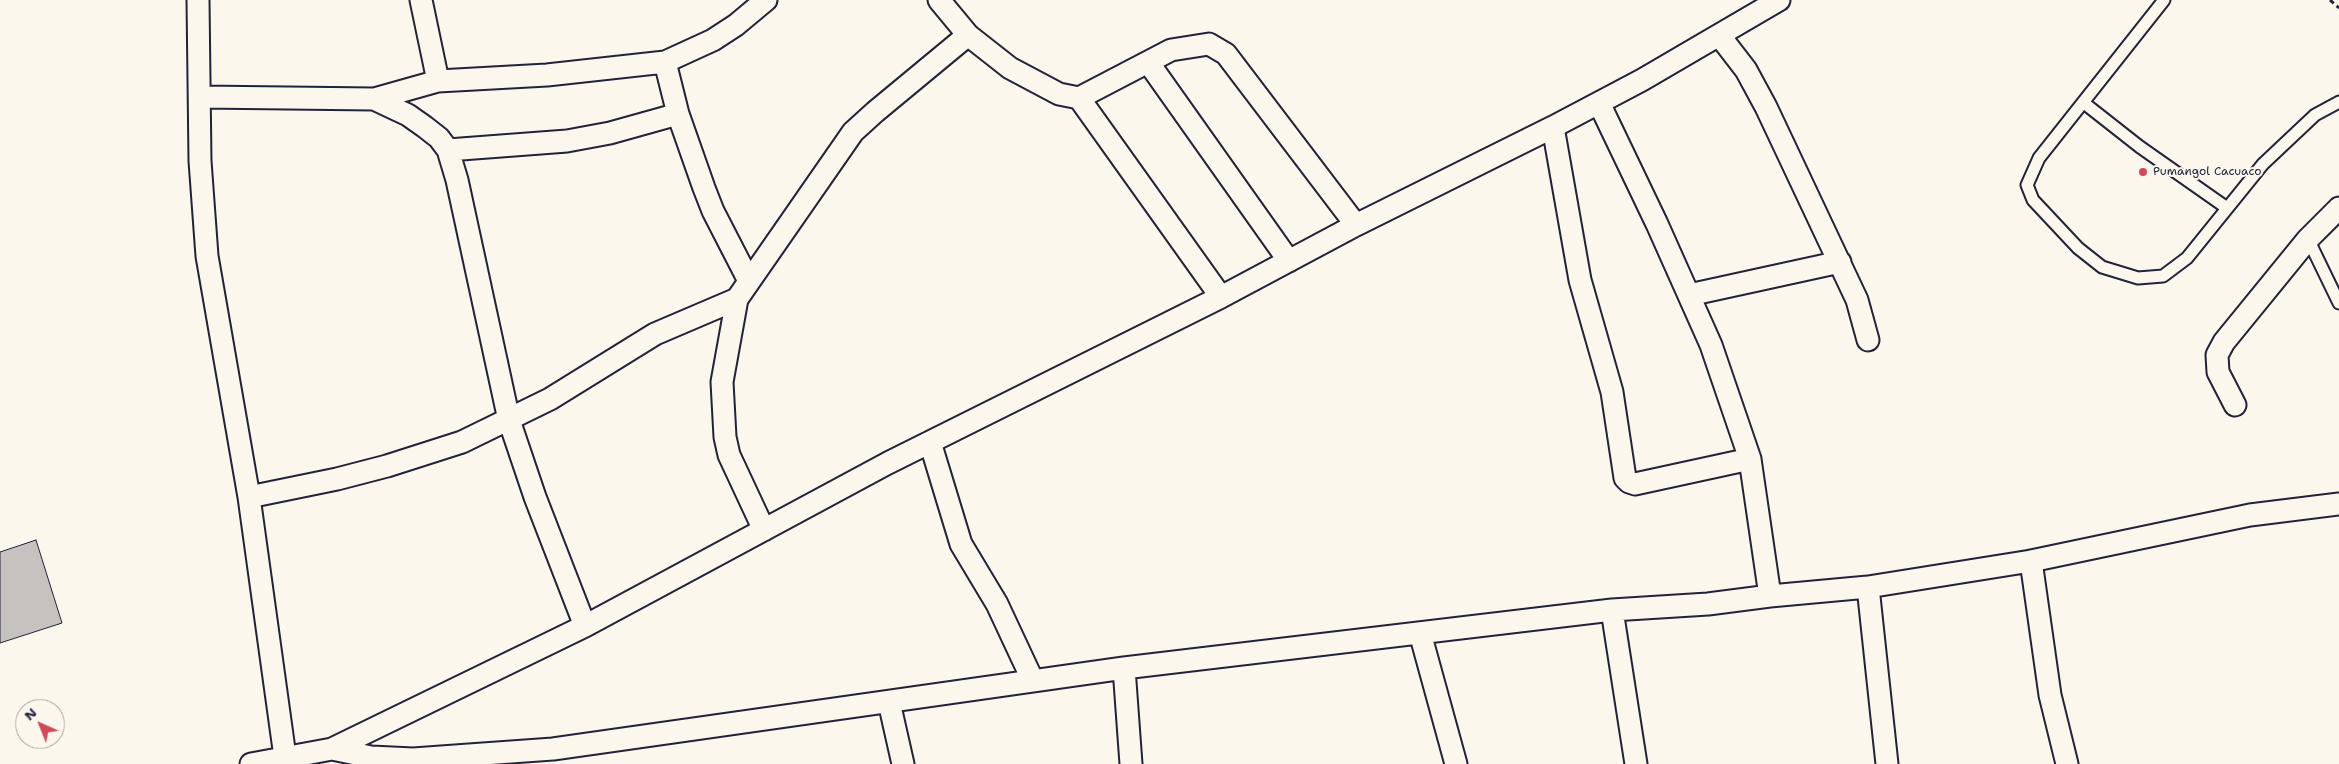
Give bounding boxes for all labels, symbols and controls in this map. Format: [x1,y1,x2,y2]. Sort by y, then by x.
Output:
place label: Pumangol Cacuaco [2153,165,2261,179]
marker: Pumangol Cacuaco [2137,166,2149,178]
north arrow [15,699,65,749]
text: N [20,704,41,724]

